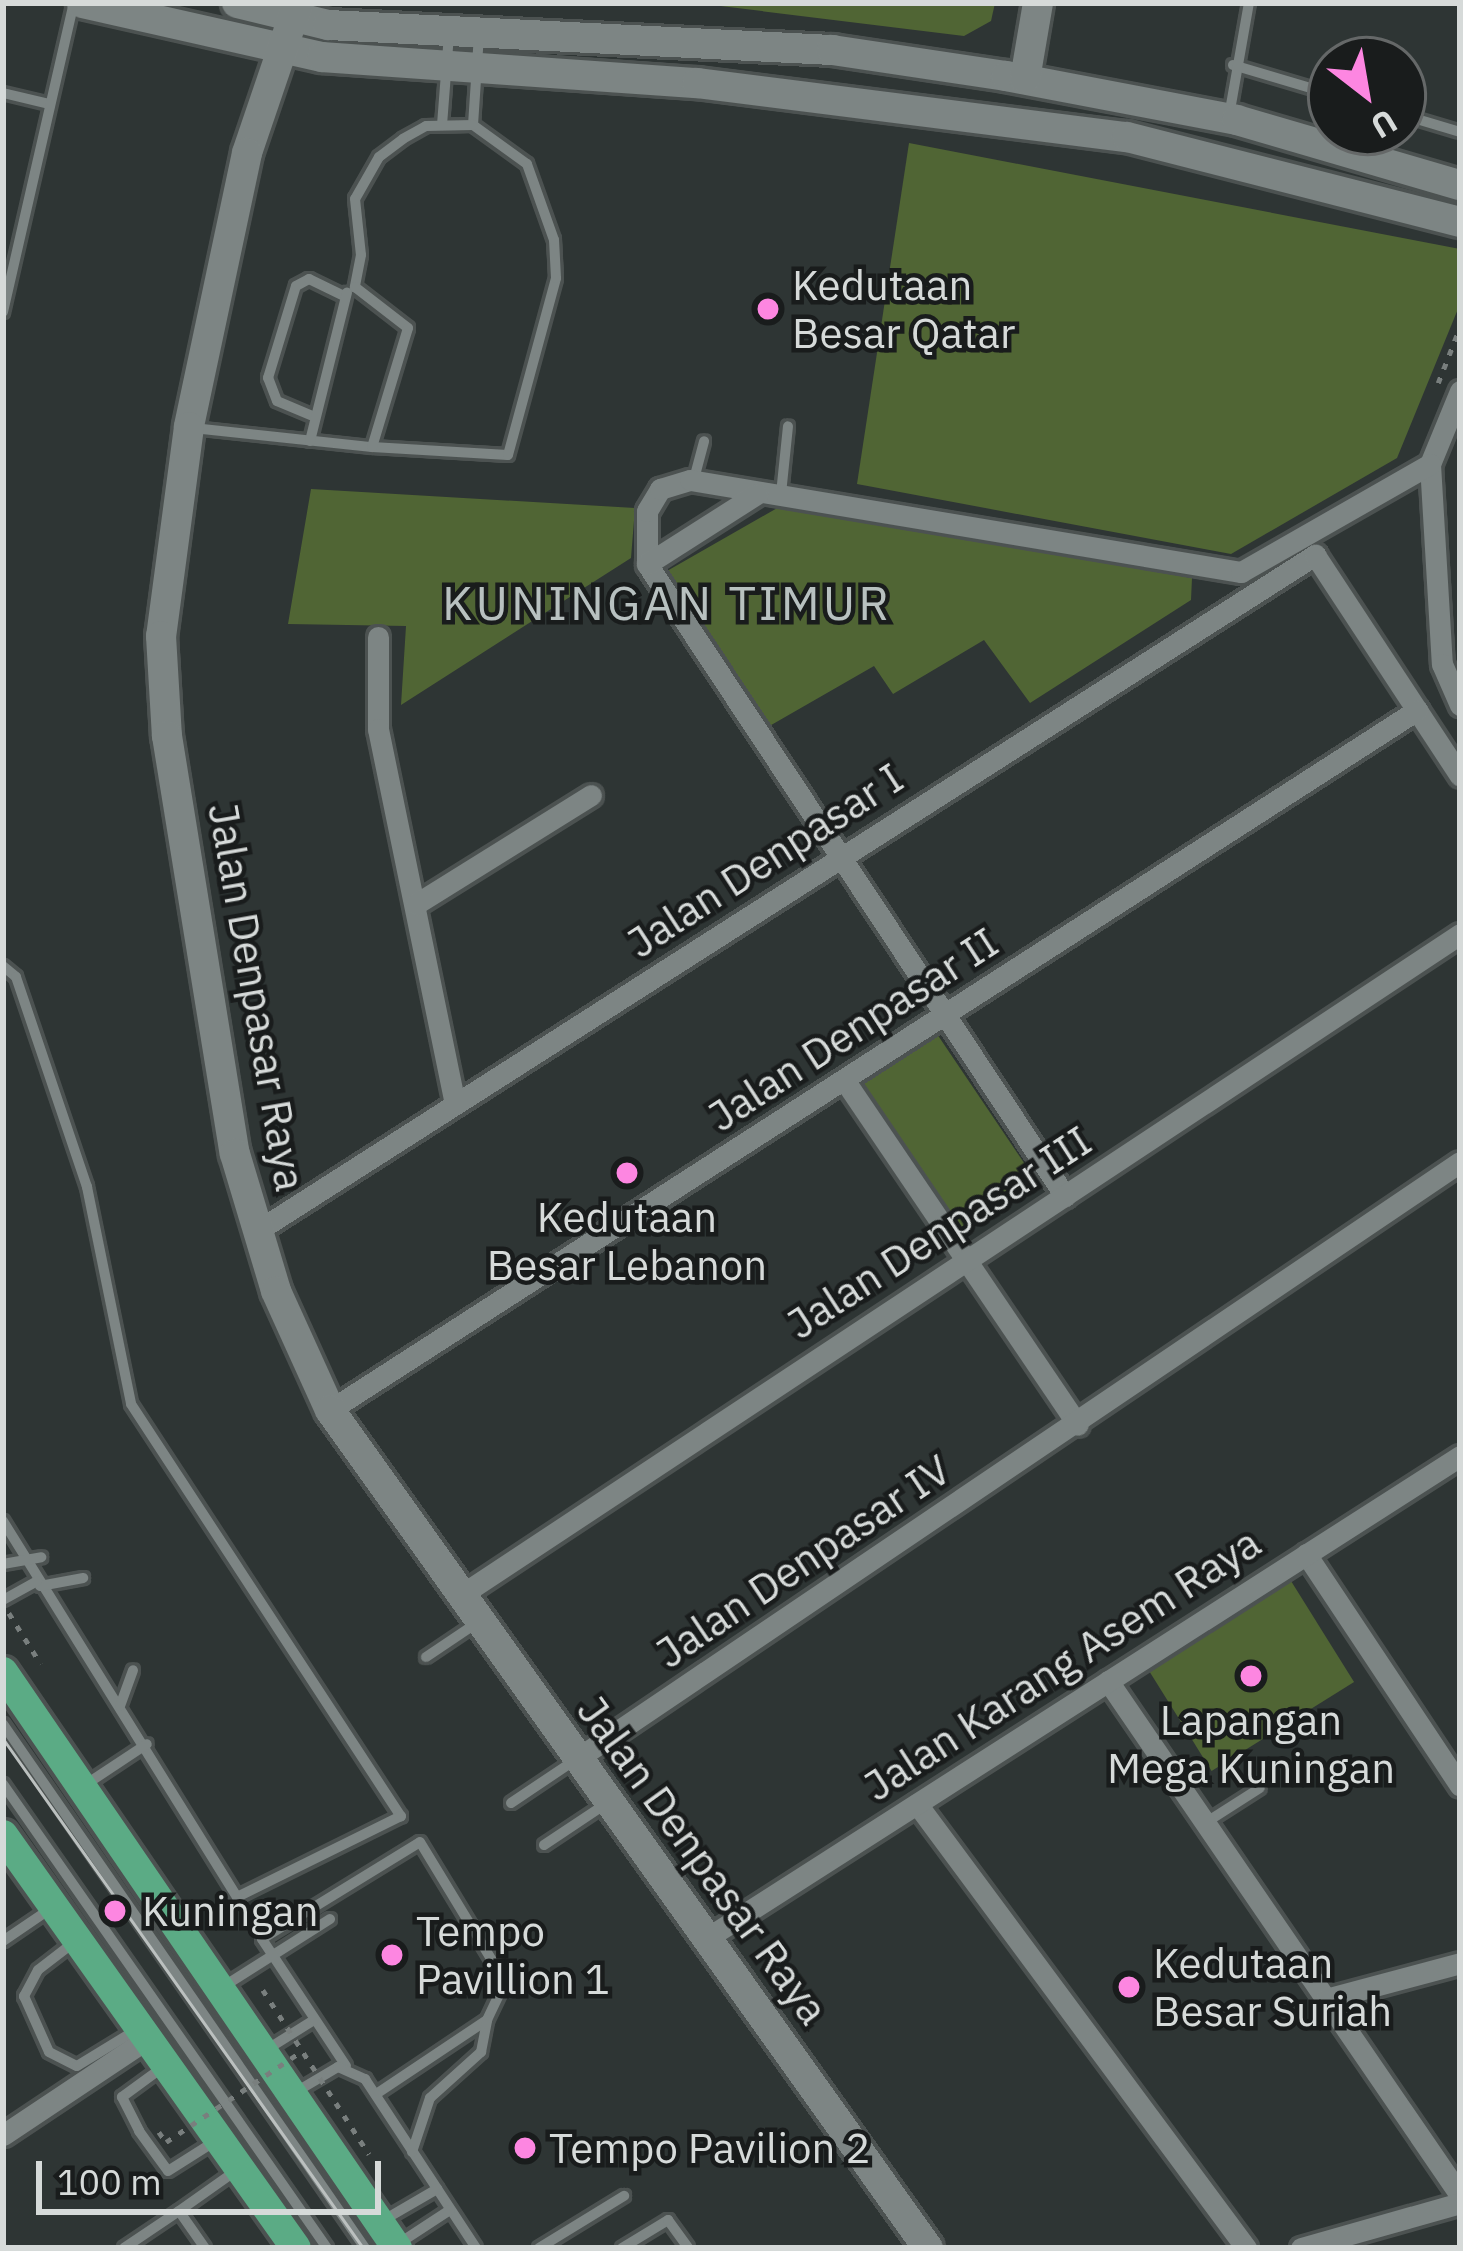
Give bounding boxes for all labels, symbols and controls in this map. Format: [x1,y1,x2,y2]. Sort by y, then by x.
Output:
north arrow [1307,36,1427,156]
text: U [1363,100,1405,149]
place label: Kedutaan Besar Qatar [792,260,1015,358]
marker: Kedutaan Besar Qatar [755,296,781,322]
district label: KUNINGAN TIMUR [442,574,892,632]
street label: Jalan Denpasar I [618,752,912,968]
street label: Jalan Denpasar Raya [198,799,316,1195]
street label: Jalan Denpasar II [699,917,1007,1141]
street label: Jalan Denpasar III [778,1115,1100,1349]
marker: Kedutaan Besar Lebanon [614,1160,640,1186]
place label: Kedutaan Besar Lebanon [487,1192,767,1290]
street label: Jalan Denpasar IV [646,1444,960,1678]
street label: Jalan Karang Asem Raya [855,1517,1269,1811]
marker: Lapangan Mega Kuningan [1238,1663,1264,1689]
street label: Jalan Denpasar Raya [567,1686,839,2034]
place label: Lapangan Mega Kuningan [1107,1695,1395,1794]
place label: Kuningan [142,1886,319,1936]
marker: Kuningan [99,1895,131,1927]
place label: Tempo Pavillion 1 [416,1906,610,2004]
place label: Kedutaan Besar Suriah [1153,1938,1392,2036]
marker: Tempo Pavillion 1 [379,1942,405,1968]
marker: Kedutaan Besar Suriah [1116,1974,1142,2000]
place label: Tempo Pavilion 2 [549,2123,871,2173]
marker: Tempo Pavilion 2 [512,2135,538,2161]
scale bar [42,2137,387,2211]
text: 100 m [57,2158,162,2205]

